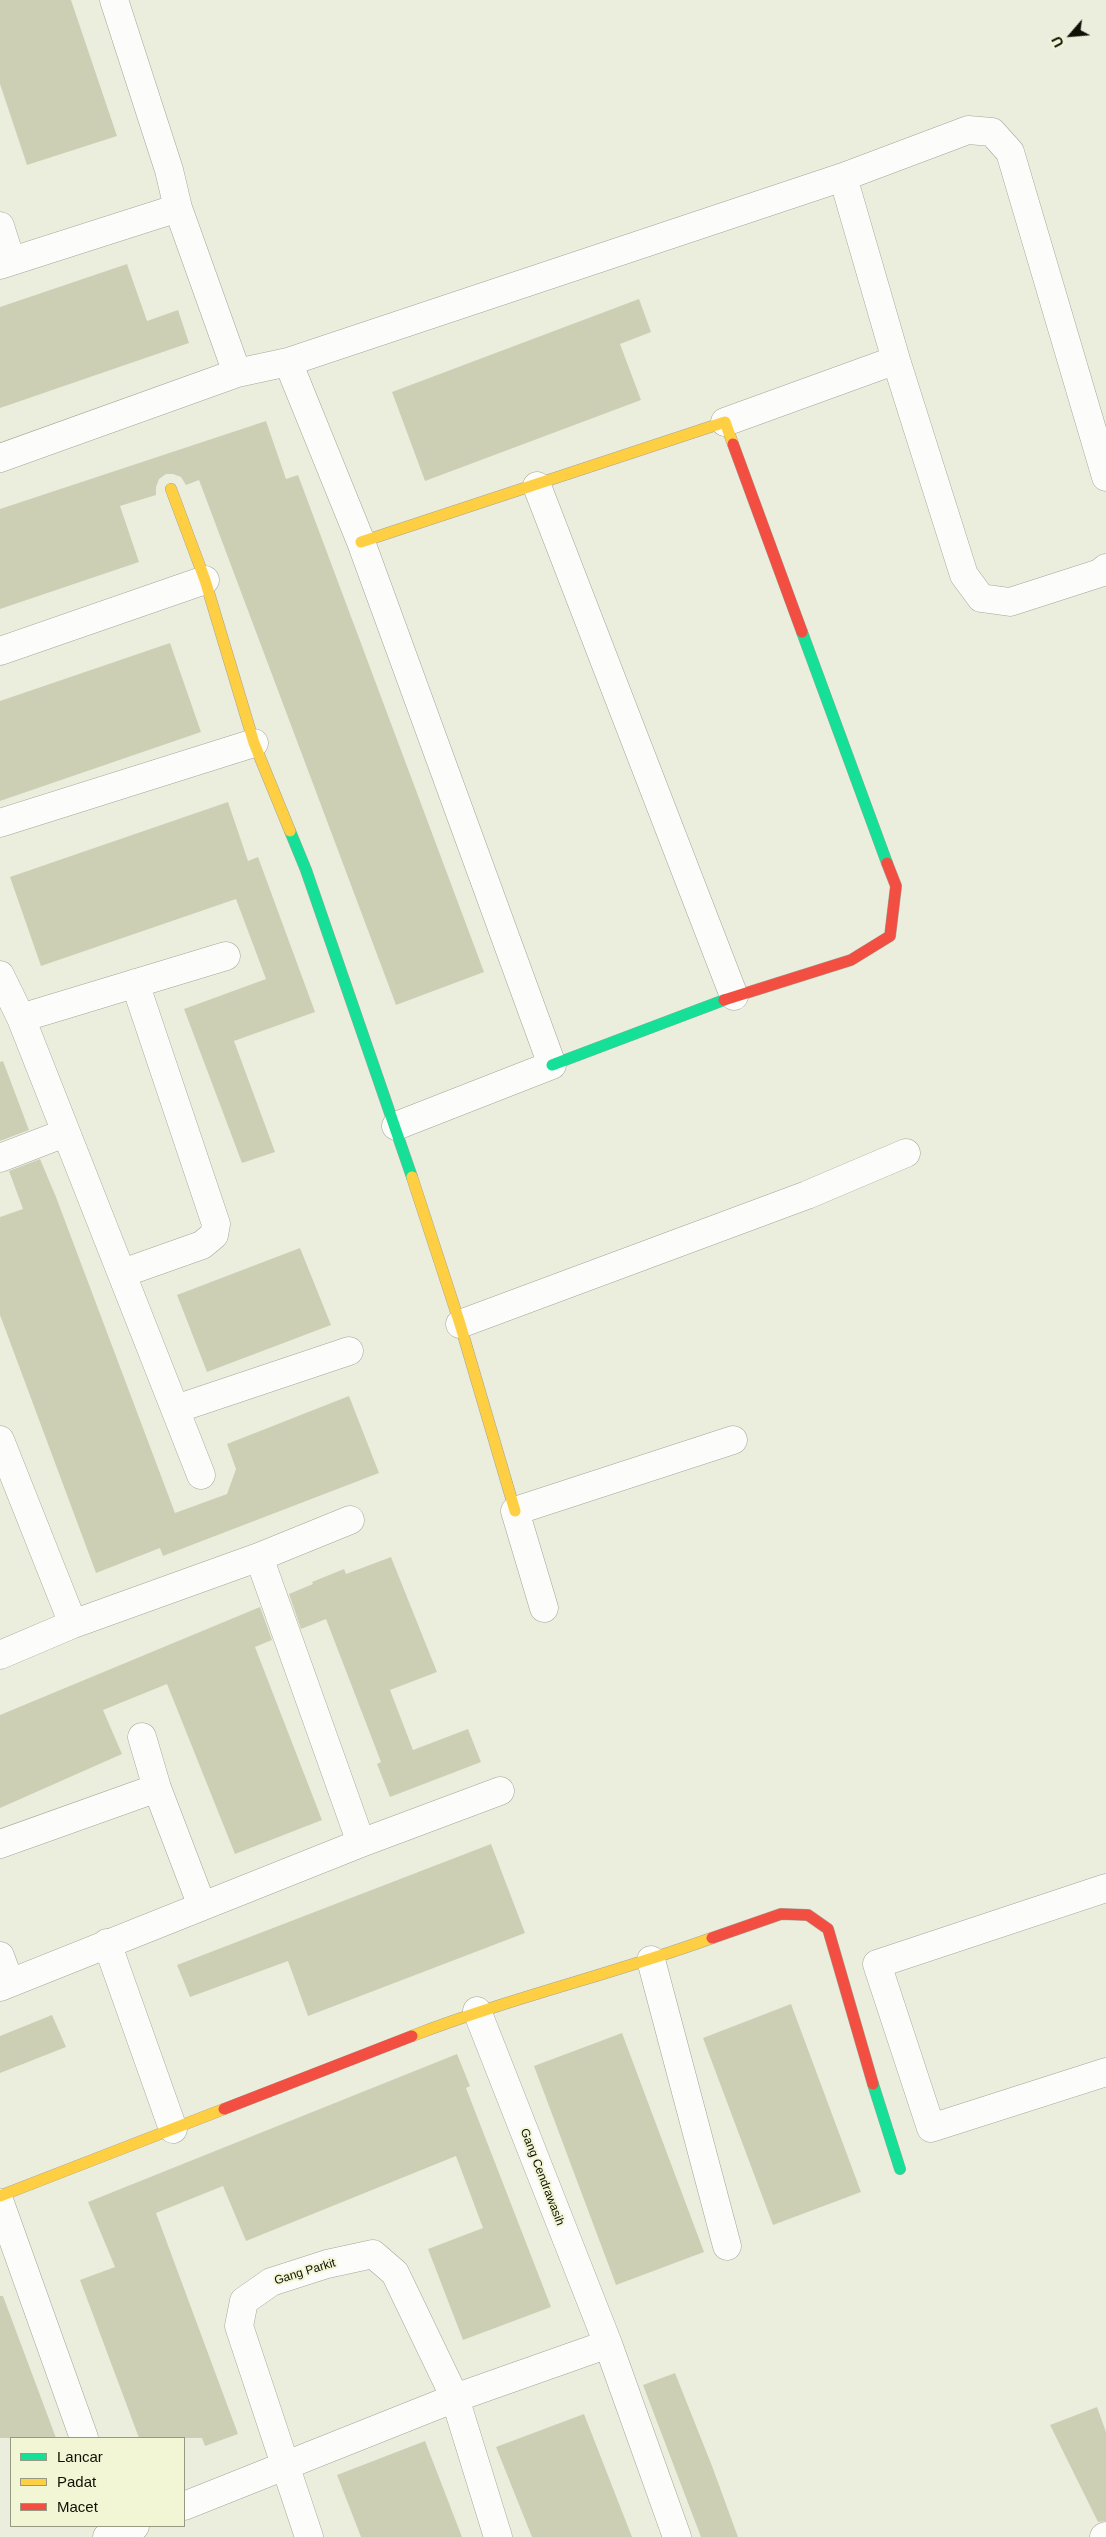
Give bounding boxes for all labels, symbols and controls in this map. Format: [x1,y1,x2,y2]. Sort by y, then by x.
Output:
north arrow [1046,10,1096,60]
text: U [1048,34,1067,50]
street label: Gang Cendrawasih [517,2126,567,2228]
street label: Gang Parkit [273,2256,337,2288]
legend [10,2437,185,2527]
text: Lancar [57,2448,103,2465]
text: Padat [57,2473,96,2490]
text: Macet [57,2498,98,2515]

